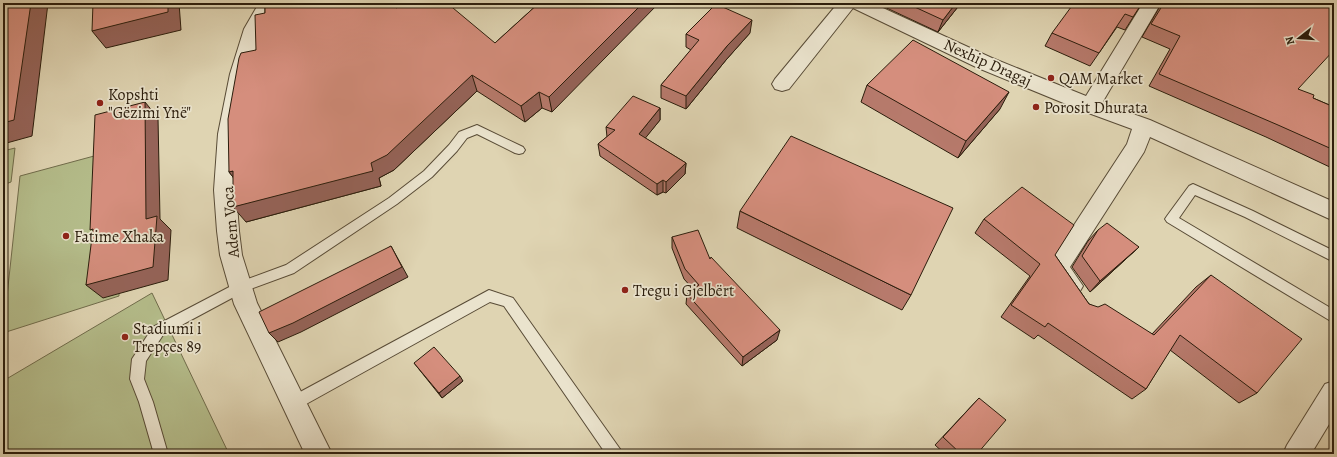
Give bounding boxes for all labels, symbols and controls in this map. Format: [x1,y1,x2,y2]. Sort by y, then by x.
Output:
north arrow [1279,18,1319,58]
street label: Nexhip Dragaj [940,34,1035,92]
text: N [1282,35,1298,47]
place label: QAM Market [1059,68,1143,90]
marker: QAM Market [1046,73,1056,83]
place label: Kopshti "Gëzimi Ynë" [108,84,191,124]
place label: Porosit Dhurata [1044,97,1149,119]
marker: Kopshti "Gëzimi Ynë" [95,98,105,108]
marker: Porosit Dhurata [1031,102,1041,112]
street label: Adem Voca [217,185,245,260]
place label: Fatime Xhaka [74,226,165,248]
marker: Fatime Xhaka [61,231,71,241]
place label: Tregu i Gjelbërt [633,280,734,302]
marker: Tregu i Gjelbërt [620,285,630,295]
place label: Stadiumi i Trepçes 89 [133,318,201,358]
marker: Stadiumi i Trepçes 89 [120,332,130,342]

